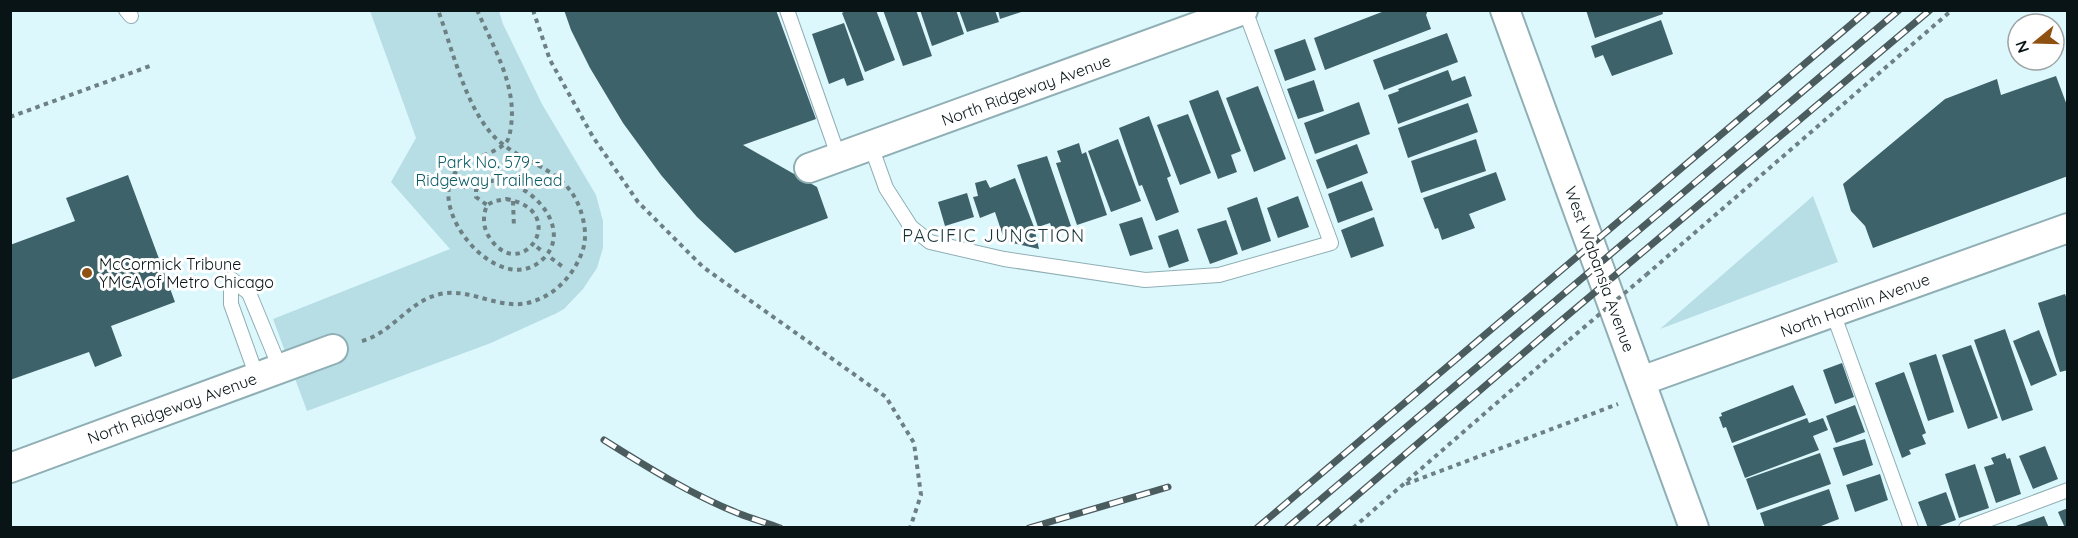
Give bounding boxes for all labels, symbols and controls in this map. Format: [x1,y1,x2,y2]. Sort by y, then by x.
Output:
north arrow [2006,12,2066,72]
text: N [2010,38,2033,56]
street label: North Ridgeway Avenue [939,50,1113,130]
park label: Park No. 579 - Ridgeway Trailhead [416,152,562,190]
street label: West Wabansia Avenue [1561,183,1639,355]
district label: PACIFIC JUNCTION [902,224,1086,247]
place label: McCormick Tribune YMCA of Metro Chicago [99,254,274,292]
marker: McCormick Tribune YMCA of Metro Chicago [80,266,94,280]
street label: North Hamlin Avenue [1778,269,1932,341]
street label: North Ridgeway Avenue [85,368,259,448]

